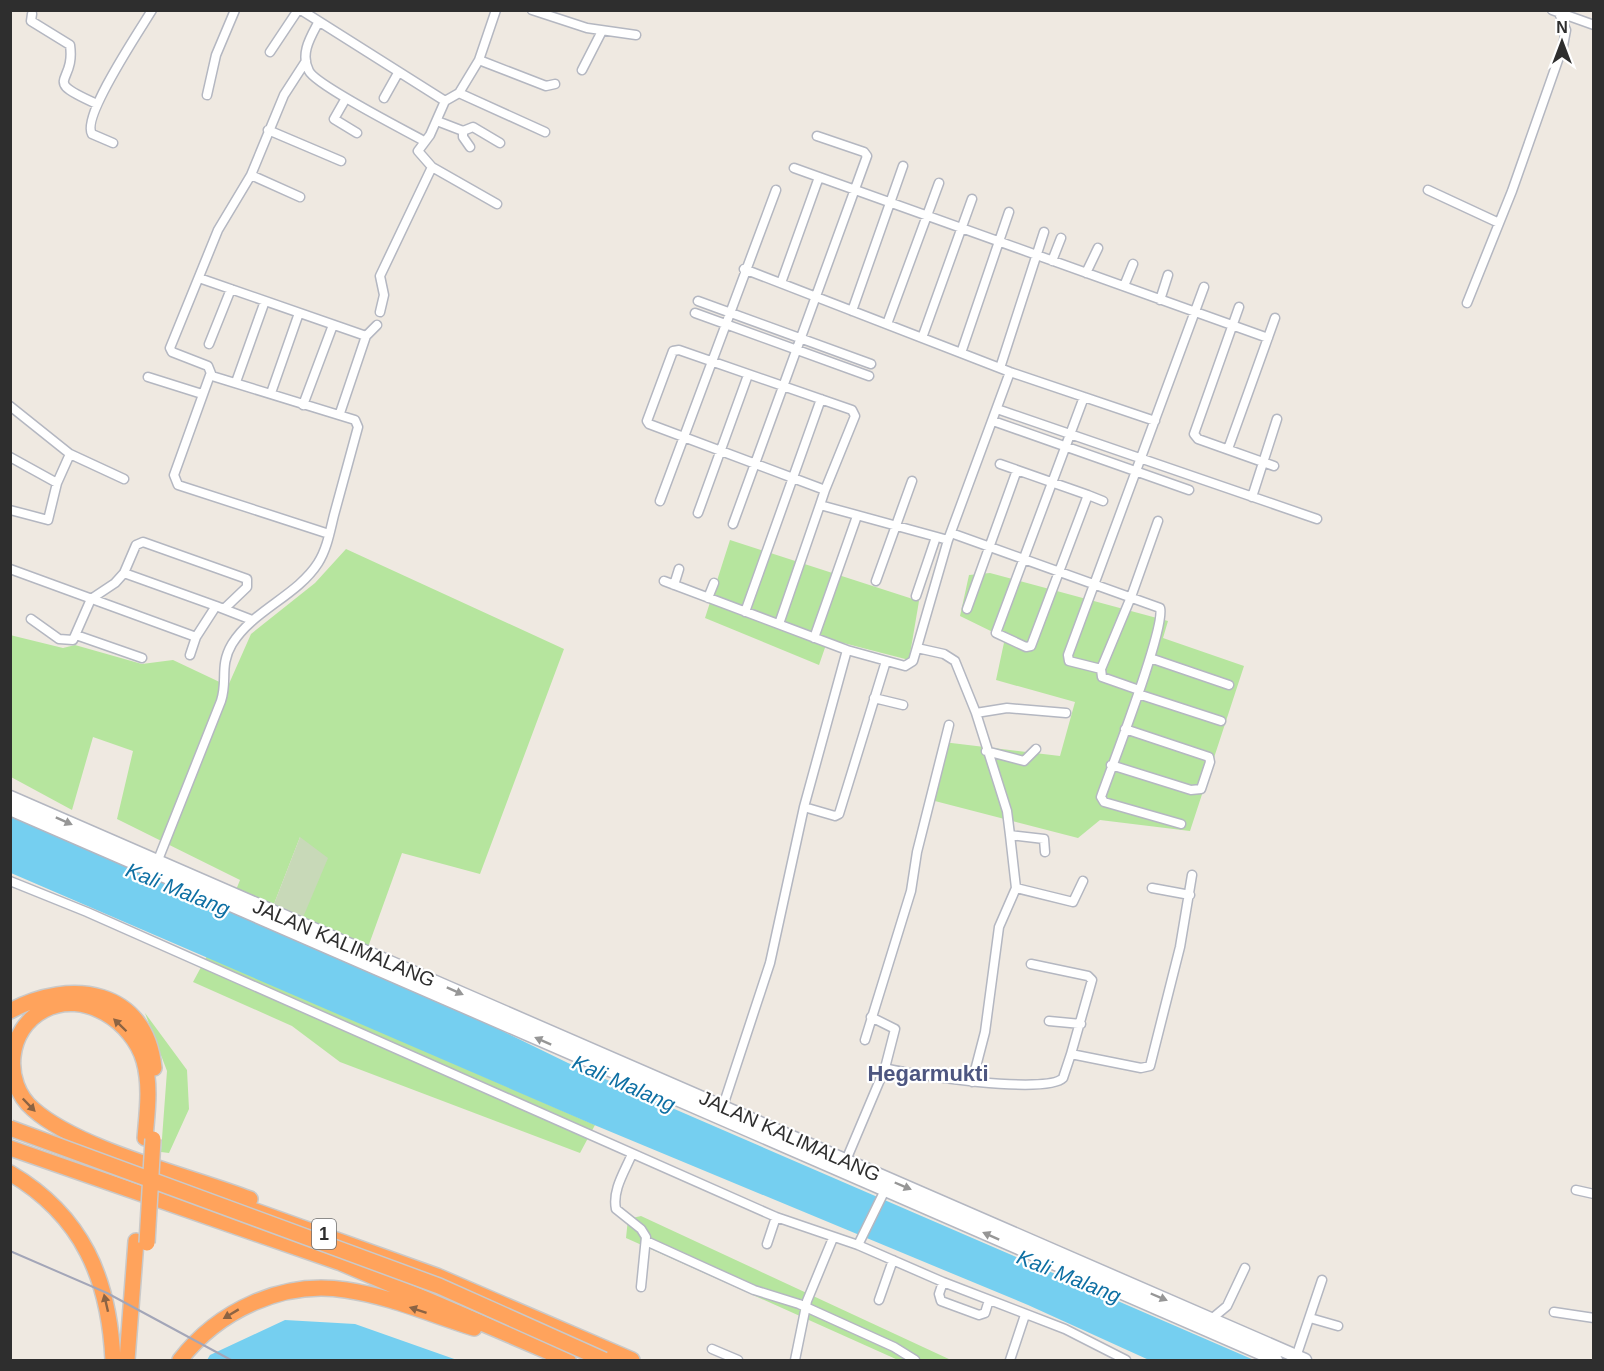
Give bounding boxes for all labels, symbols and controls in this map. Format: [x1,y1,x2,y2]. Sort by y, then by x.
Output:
north arrow [1532,12,1592,72]
text: N [1556,19,1568,36]
one-way arrow [55,817,73,826]
water label: Kali Malang [123,858,233,920]
street label: JALAN KALIMALANG [250,895,438,991]
one-way arrow [446,986,463,995]
one-way arrow [114,1018,128,1032]
one-way arrow [533,1036,551,1046]
water label: Kali Malang [569,1050,679,1116]
district label: Hegarmukti [867,1061,989,1086]
street label: JALAN KALIMALANG [696,1086,884,1186]
one-way arrow [22,1097,35,1112]
one-way arrow [895,1181,912,1190]
road number: 1 [312,1219,336,1249]
one-way arrow [982,1231,1000,1241]
water label: Kali Malang [1014,1245,1124,1307]
one-way arrow [1151,1292,1169,1302]
one-way arrow [100,1293,110,1312]
one-way arrow [409,1305,427,1314]
one-way arrow [223,1309,239,1320]

